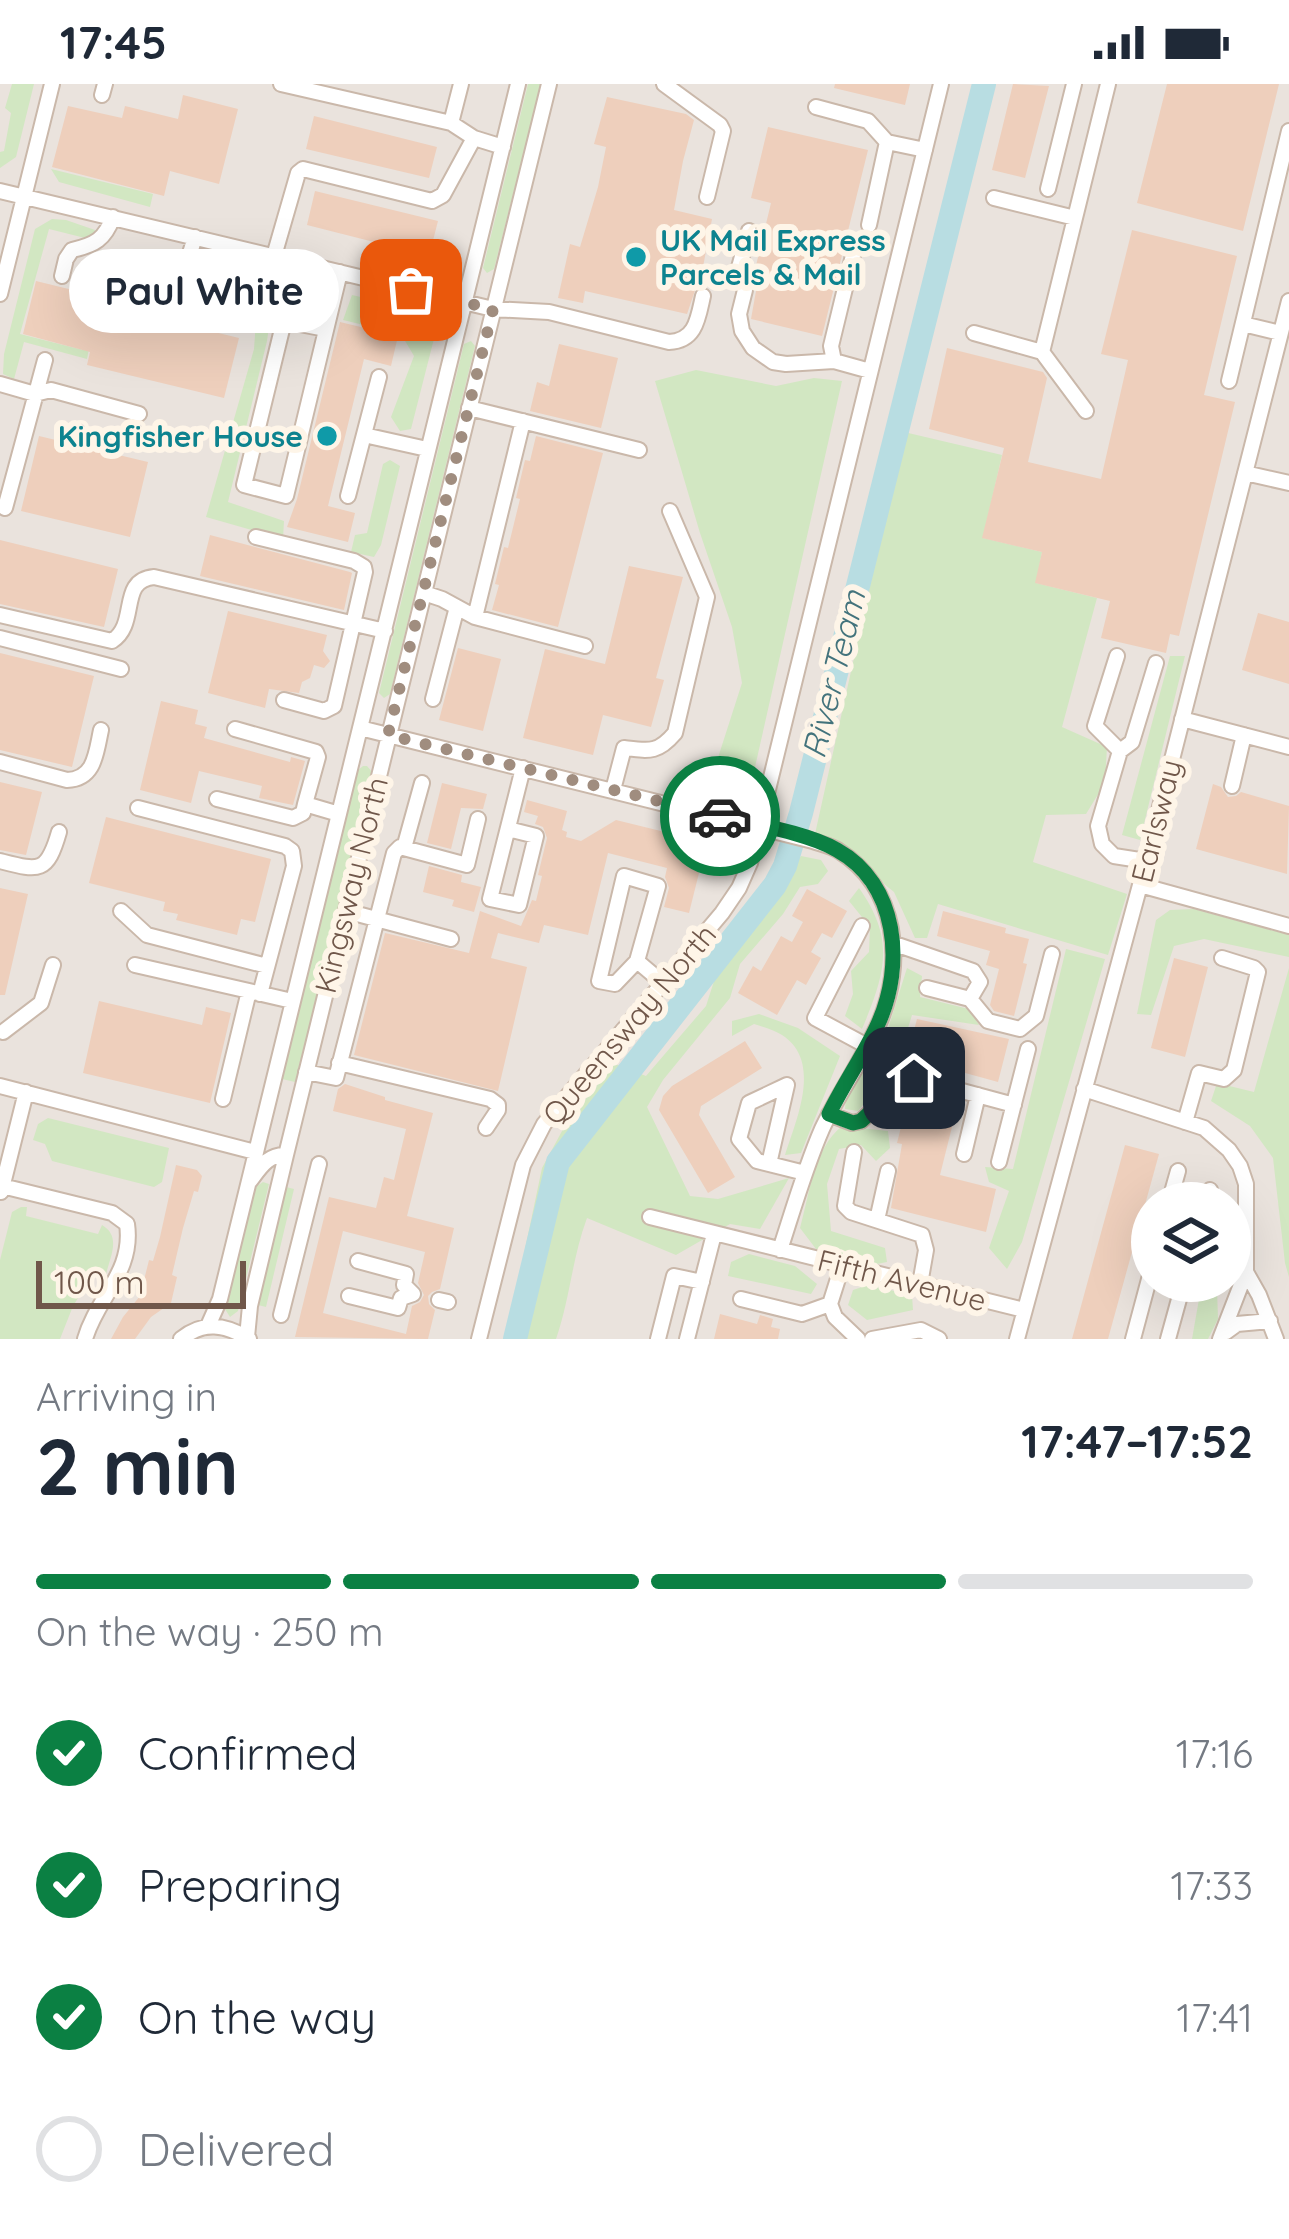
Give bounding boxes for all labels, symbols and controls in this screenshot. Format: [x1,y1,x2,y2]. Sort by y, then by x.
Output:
text: 17:45 [60,14,167,70]
place label: UK Mail Express Parcels & Mail [660,221,886,293]
pin [360,239,462,341]
marker: UK Mail Express Parcels & Mail [623,244,649,270]
callout: Paul White [69,248,339,332]
icon: bag [378,257,444,323]
text: Paul White [104,266,304,315]
place label: Kingfisher House [58,417,303,455]
marker: Kingfisher House [314,423,340,449]
water label: River Team [792,585,874,762]
street label: Earlsway [1122,755,1190,887]
courier [660,756,780,876]
street label: Kingsway North [306,773,396,997]
icon: car [687,783,753,849]
street label: Queensway North [534,916,724,1132]
pin [863,1027,965,1129]
icon: home [881,1045,947,1111]
map controls [1131,1182,1251,1302]
button: layers [1131,1182,1251,1302]
street label: Fifth Avenue [814,1241,990,1319]
scale bar [36,1255,246,1308]
text: 100 m [54,1261,145,1302]
text: Arriving in [36,1372,217,1421]
text: 17:47–17:52 [1021,1413,1253,1469]
text: 2 min [36,1417,239,1515]
text: On the way · 250 m [36,1607,384,1656]
icon: check [36,1720,102,1786]
text: Confirmed [138,1725,357,1781]
text: 17:16 [1176,1729,1253,1778]
icon: check [36,1852,102,1918]
text: Preparing [138,1857,342,1913]
text: 17:33 [1170,1861,1253,1910]
icon: check [36,1984,102,2050]
text: On the way [138,1989,376,2045]
text: 17:41 [1177,1993,1253,2042]
text: Delivered [138,2121,334,2177]

